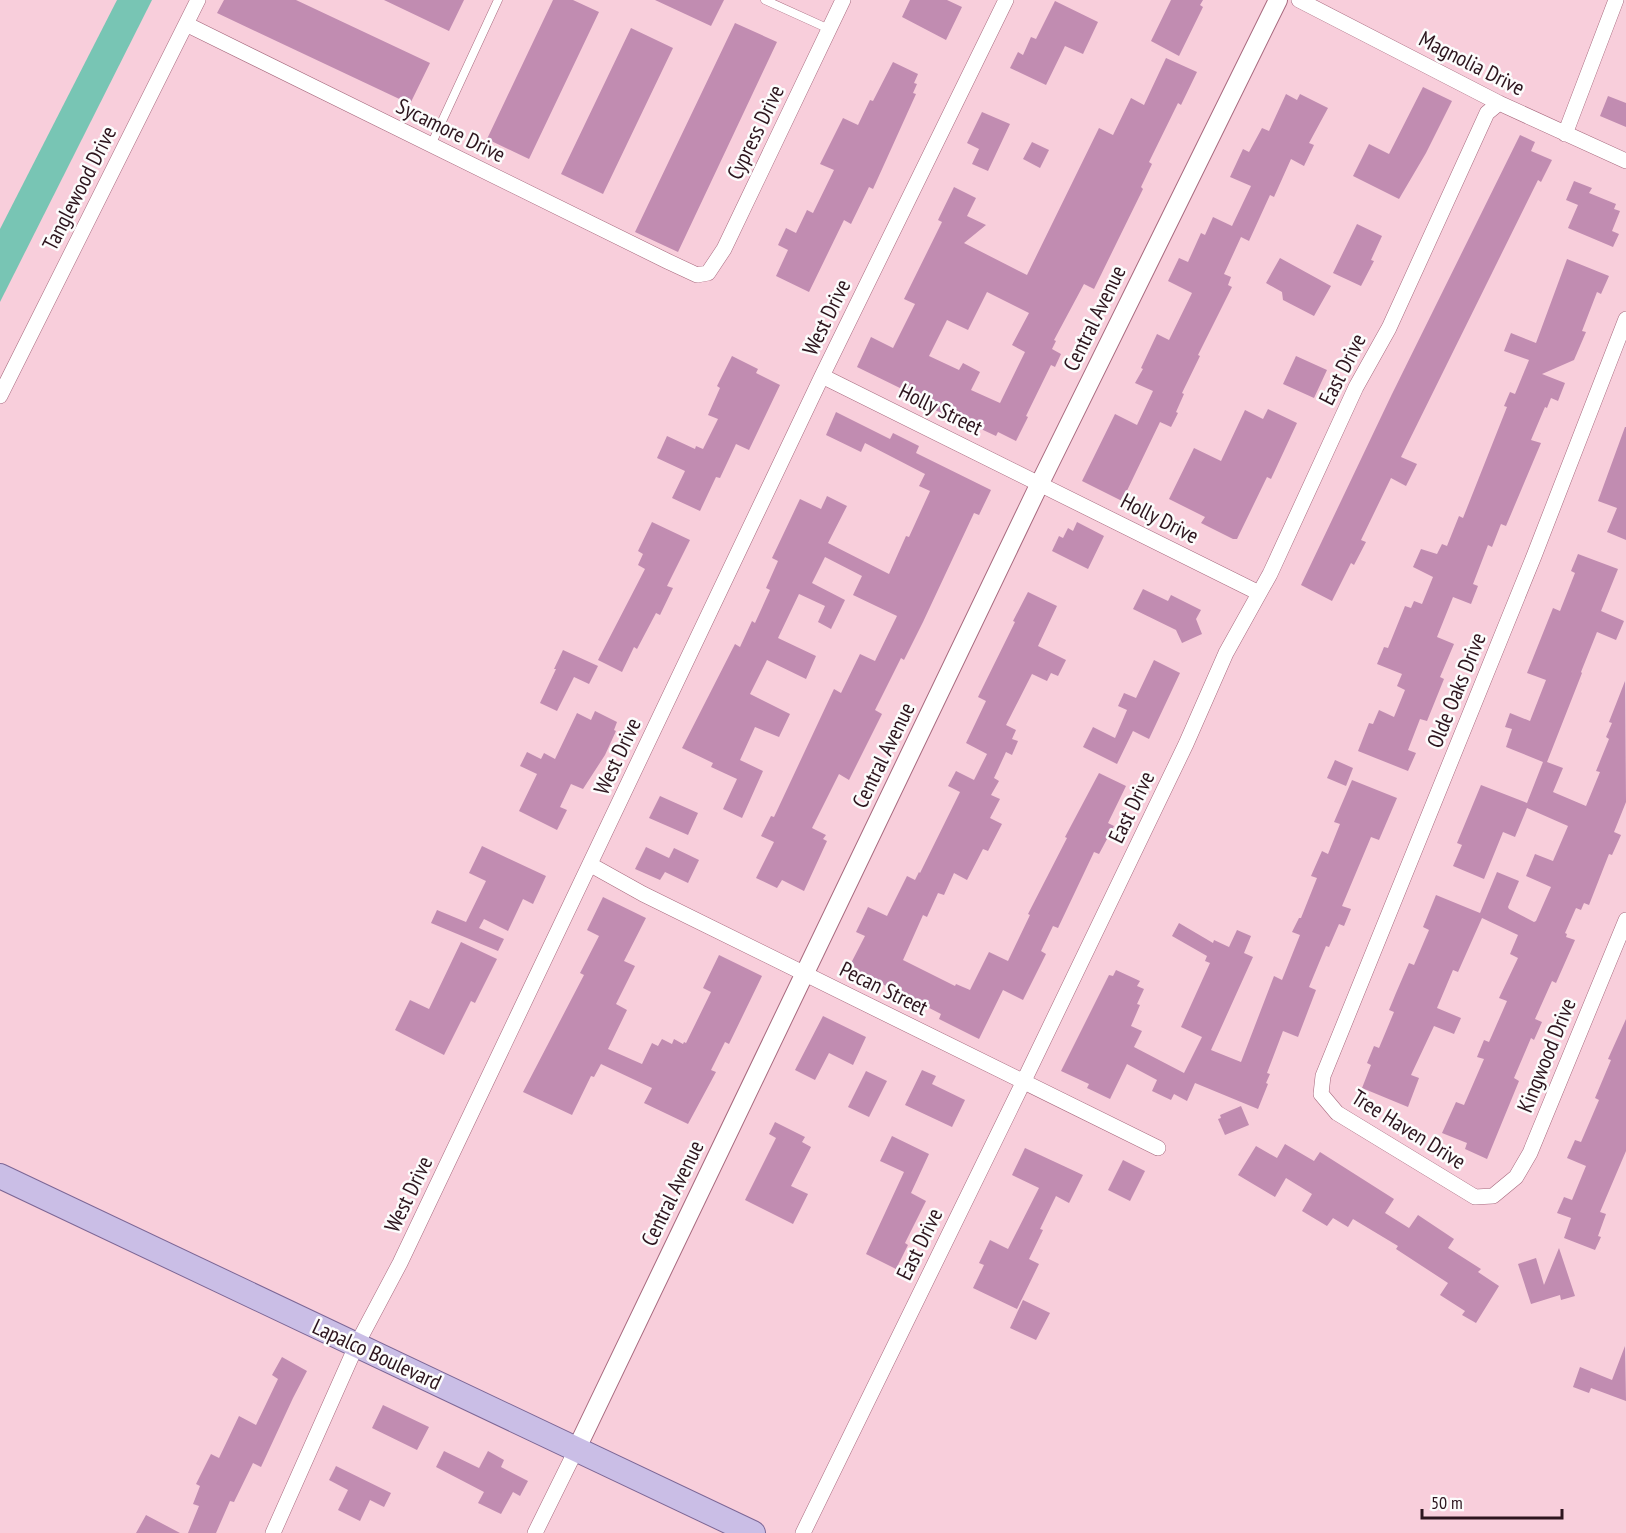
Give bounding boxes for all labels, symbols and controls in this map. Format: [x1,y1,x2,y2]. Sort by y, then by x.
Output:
street label: Magnolia Drive [1414,24,1530,102]
street label: Cypress Drive [720,80,790,184]
street label: Sycamore Drive [392,92,510,168]
street label: Tanglewood Drive [36,121,122,255]
street label: Central Avenue [1056,261,1132,375]
street label: West Drive [796,274,856,360]
street label: East Drive [1312,329,1372,409]
street label: Holly Street [895,377,987,441]
street label: Holly Drive [1116,486,1204,550]
street label: Olde Oaks Drive [1420,628,1492,752]
street label: Central Avenue [845,698,921,812]
street label: West Drive [587,713,647,799]
street label: East Drive [1102,767,1160,847]
street label: Pecan Street [835,955,933,1021]
street label: Kingwood Drive [1510,994,1582,1116]
street label: Tree Haven Drive [1347,1083,1471,1175]
street label: Central Avenue [634,1136,710,1250]
street label: West Drive [378,1151,438,1237]
street label: East Drive [890,1204,948,1284]
street label: Lapalco Boulevard [308,1312,446,1396]
scale bar [1422,1482,1562,1520]
text: 50 m [1431,1491,1463,1514]

